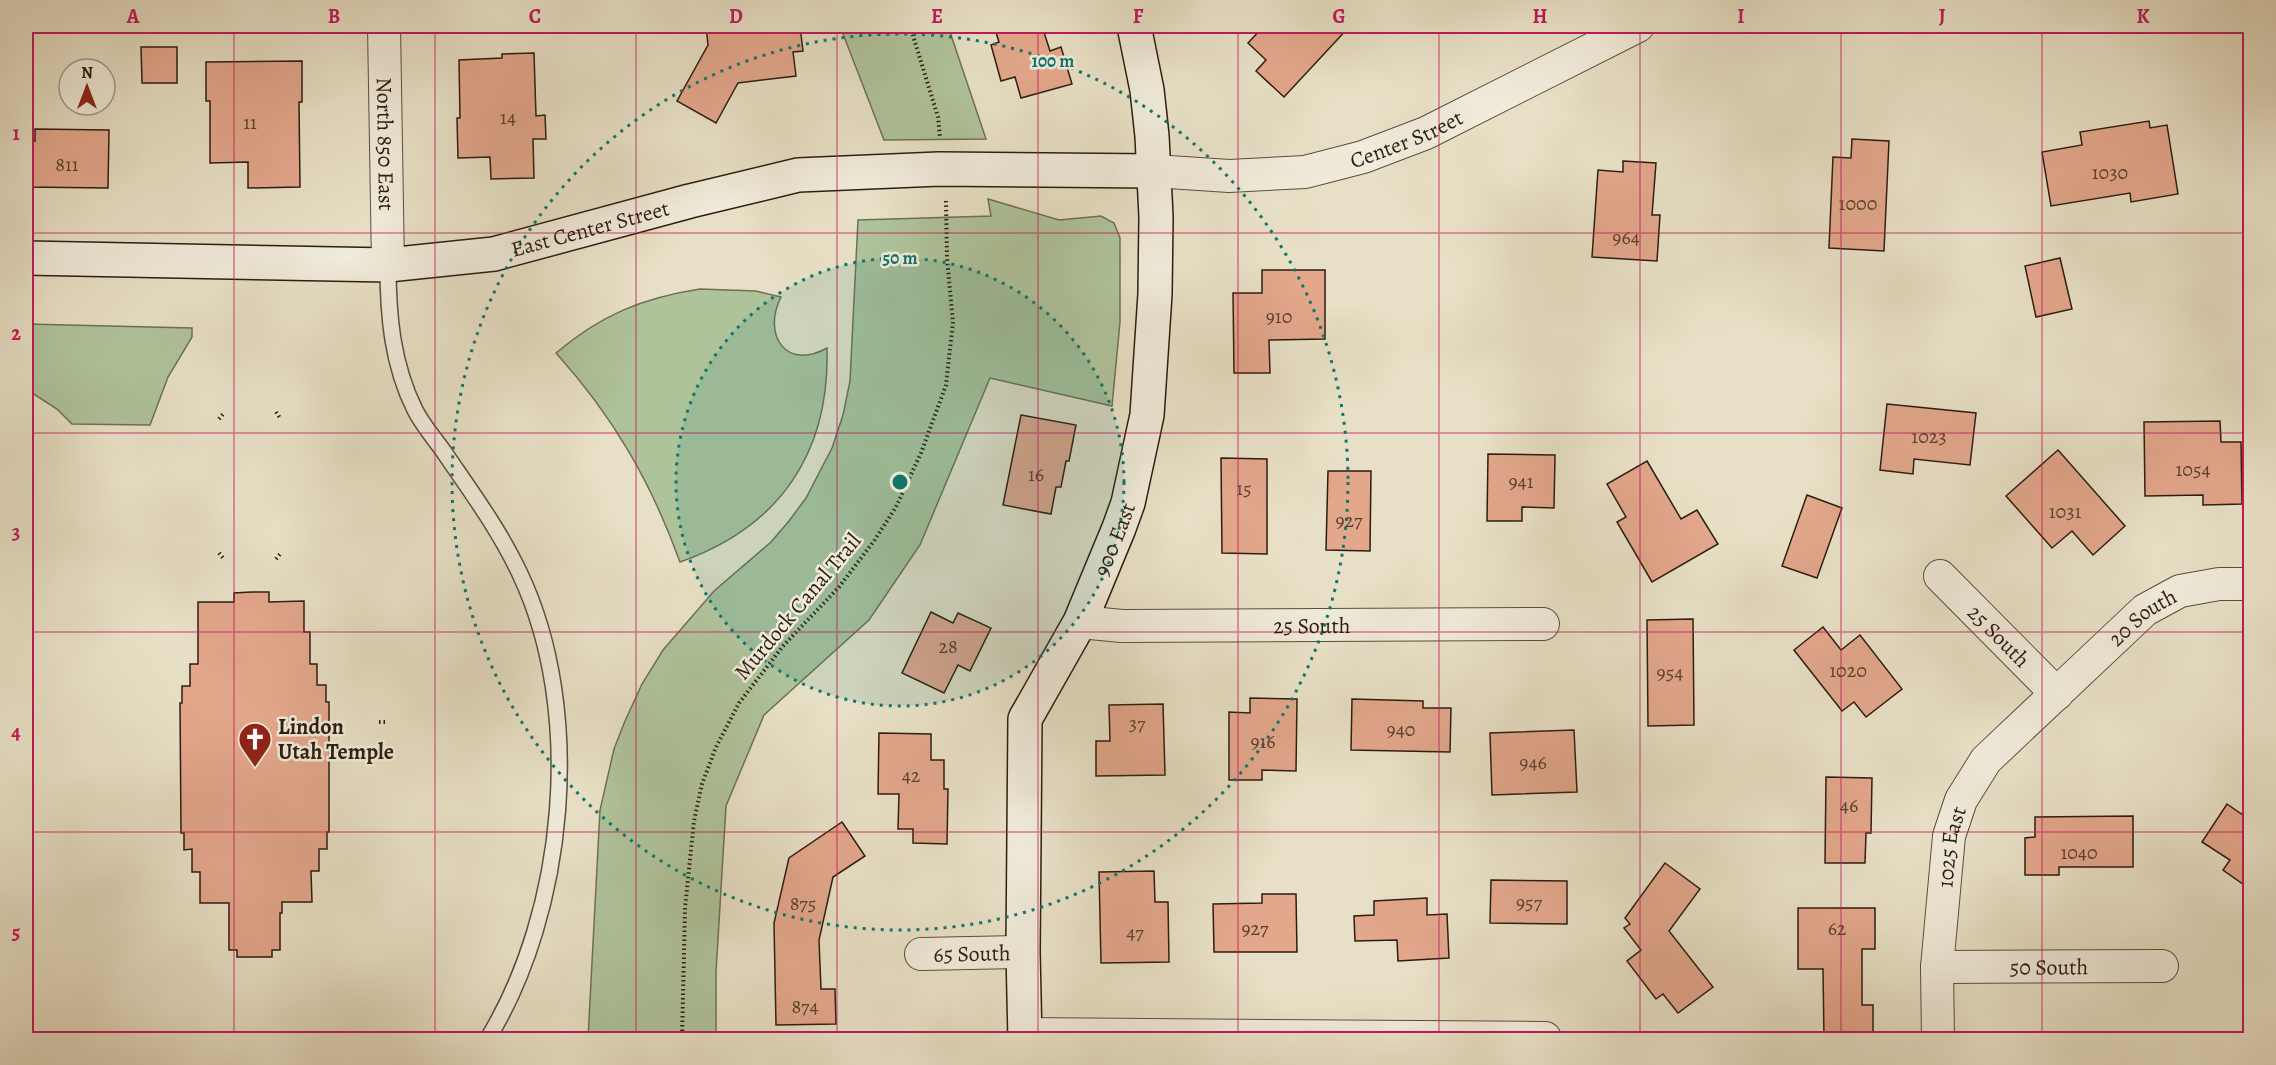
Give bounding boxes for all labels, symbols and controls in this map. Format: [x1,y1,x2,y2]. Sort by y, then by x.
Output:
text: A [126,3,140,30]
text: B [328,3,340,30]
text: C [529,3,541,30]
text: D [729,3,743,30]
text: E [931,3,943,30]
text: F [1133,3,1144,30]
text: G [1332,3,1346,30]
text: H [1533,3,1548,30]
text: I [1737,3,1745,30]
text: J [1939,3,1946,30]
text: K [2136,3,2150,30]
text: 100 m [1032,49,1074,73]
north arrow [57,57,117,117]
text: N [81,62,93,84]
street label: North 850 East [369,77,401,211]
street label: Center Street [1347,103,1468,176]
house number: 14 [500,104,516,131]
house number: 11 [243,109,257,136]
text: 1 [12,120,20,147]
house number: 811 [55,151,79,178]
house number: 1030 [2092,159,2128,186]
house number: 1000 [1839,190,1877,217]
street label: East Center Street [508,193,673,265]
house number: 964 [1612,224,1640,251]
text: 50 m [883,246,917,270]
house number: 910 [1266,303,1292,330]
text: 2 [11,320,21,347]
house number: 1023 [1911,423,1947,450]
house number: 1054 [2175,456,2211,483]
house number: 16 [1028,461,1044,488]
house number: 941 [1509,468,1534,495]
centre of rings [890,472,910,492]
house number: 15 [1236,475,1252,502]
house number: 1031 [2049,498,2081,525]
street label: 900 East [1087,499,1143,581]
house number: 927 [1336,507,1363,534]
text: 3 [12,519,20,546]
street label: Murdock Canal Trail [727,527,868,686]
street label: 20 South [2102,582,2182,653]
street label: 25 South [1961,598,2037,675]
street label: 25 South [1273,611,1351,641]
house number: 28 [938,633,958,660]
house number: 1020 [1829,657,1867,684]
house number: 954 [1657,659,1683,686]
house number: 37 [1129,710,1146,737]
place label: Lindon Utah Temple [278,712,394,767]
house number: 940 [1387,716,1415,743]
text: 4 [11,719,21,746]
church icon: Lindon Utah Temple [237,721,273,768]
house number: 916 [1250,728,1276,755]
house number: 946 [1519,749,1547,776]
house number: 42 [902,762,921,789]
house number: 46 [1840,792,1858,819]
street label: 1025 East [1930,802,1974,889]
house number: 1040 [2060,839,2098,866]
house number: 957 [1516,889,1543,916]
house number: 875 [790,890,816,917]
house number: 927 [1242,915,1269,942]
house number: 62 [1828,915,1847,942]
text: 5 [12,919,20,946]
house number: 47 [1126,919,1144,946]
street label: 65 South [933,938,1011,970]
street label: 50 South [2010,952,2089,983]
house number: 874 [791,993,819,1020]

